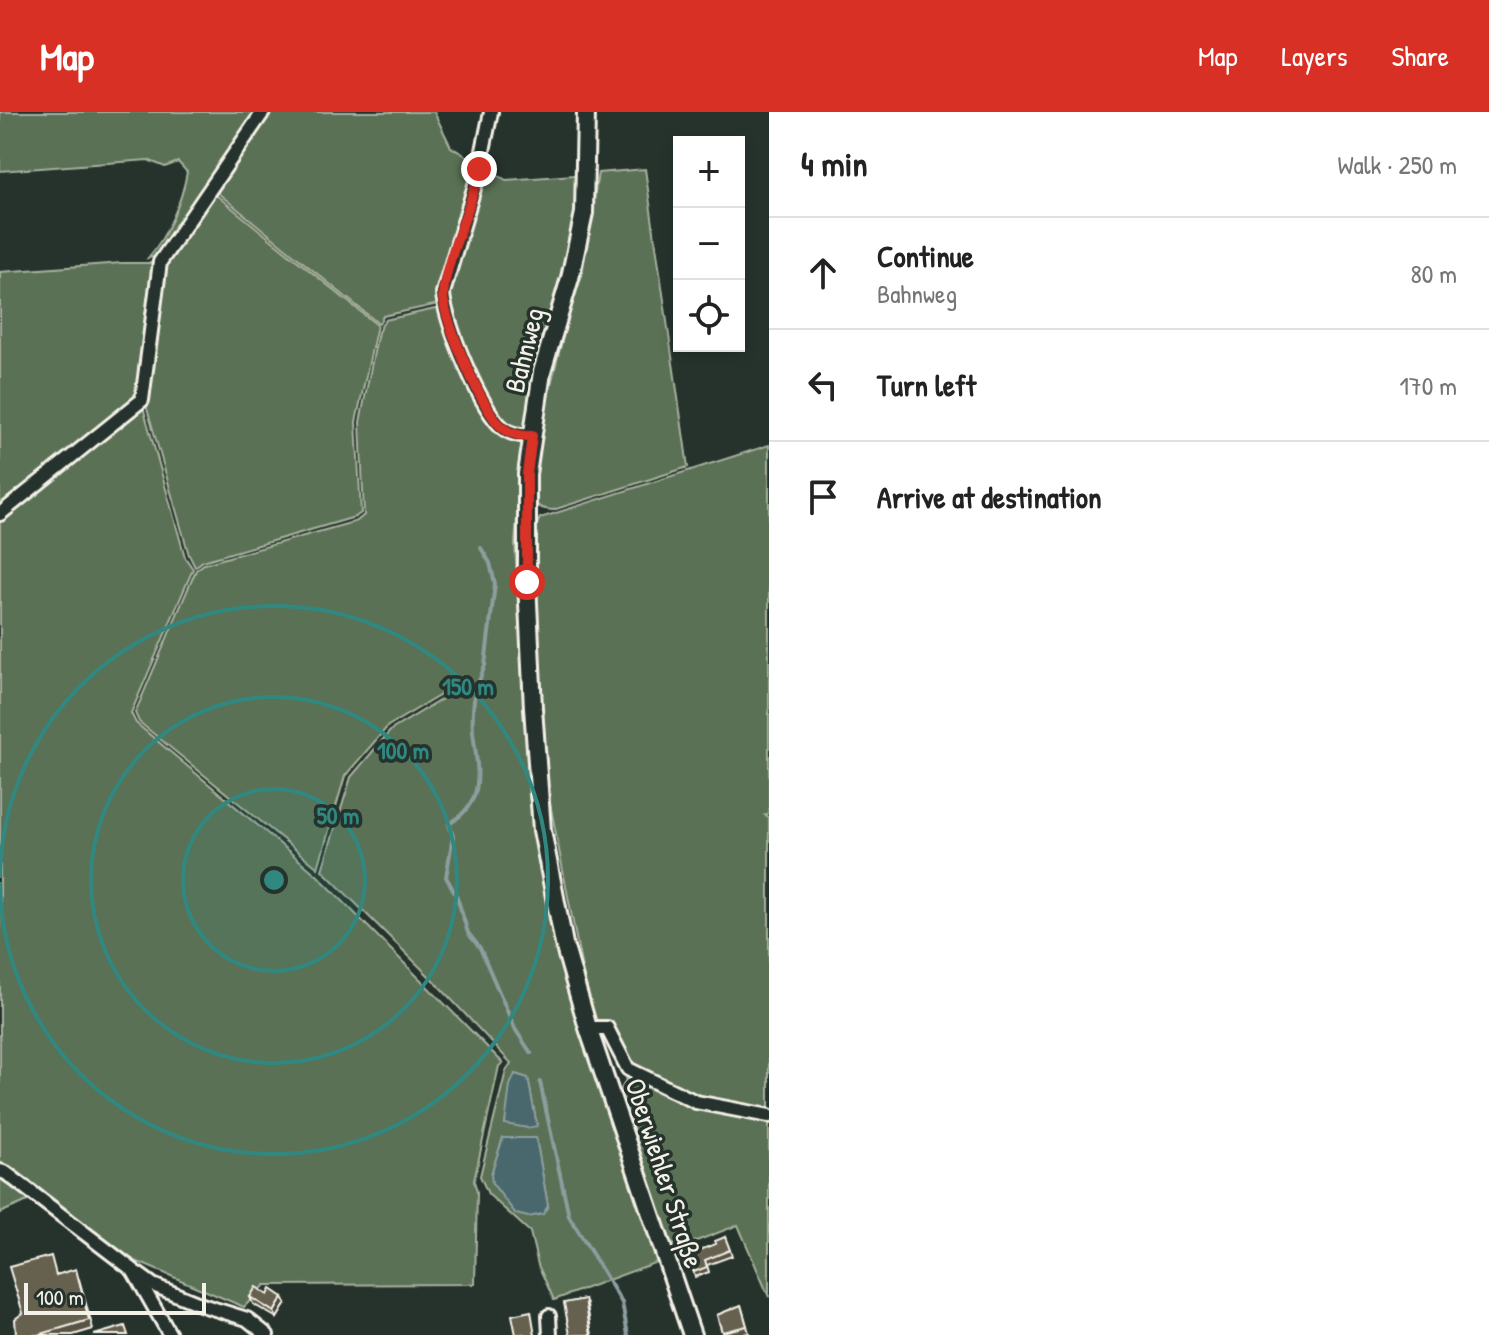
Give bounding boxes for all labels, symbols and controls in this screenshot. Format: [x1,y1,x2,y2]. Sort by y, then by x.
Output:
text: Map [40,30,94,82]
text: Map [1198,37,1238,75]
text: Layers [1282,37,1347,75]
text: Share [1391,37,1449,75]
map controls [673,136,745,352]
button: + [673,136,745,208]
text: 4 min [801,141,868,187]
text: Walk · 250 m [1337,147,1457,182]
route end [461,151,497,187]
button: − [673,208,745,280]
text: Continue [877,236,974,276]
icon: ahead [801,251,845,295]
text: 80 m [1410,256,1457,291]
text: Bahnweg [877,276,957,311]
button: locate [673,280,745,352]
street label: Bahnweg [495,304,553,396]
icon: left [801,363,845,407]
text: Turn left [877,365,976,405]
text: 170 m [1399,368,1457,403]
icon: arrive [801,475,845,519]
text: Arrive at destination [877,477,1102,517]
route start [509,564,545,600]
text: 150 m [442,670,494,702]
text: 100 m [377,734,429,766]
text: 50 m [317,799,359,831]
centre of rings [260,866,288,894]
street label: Oberwiehler Straße [616,1073,714,1273]
scale bar [24,1279,206,1315]
text: 100 m [36,1282,84,1312]

